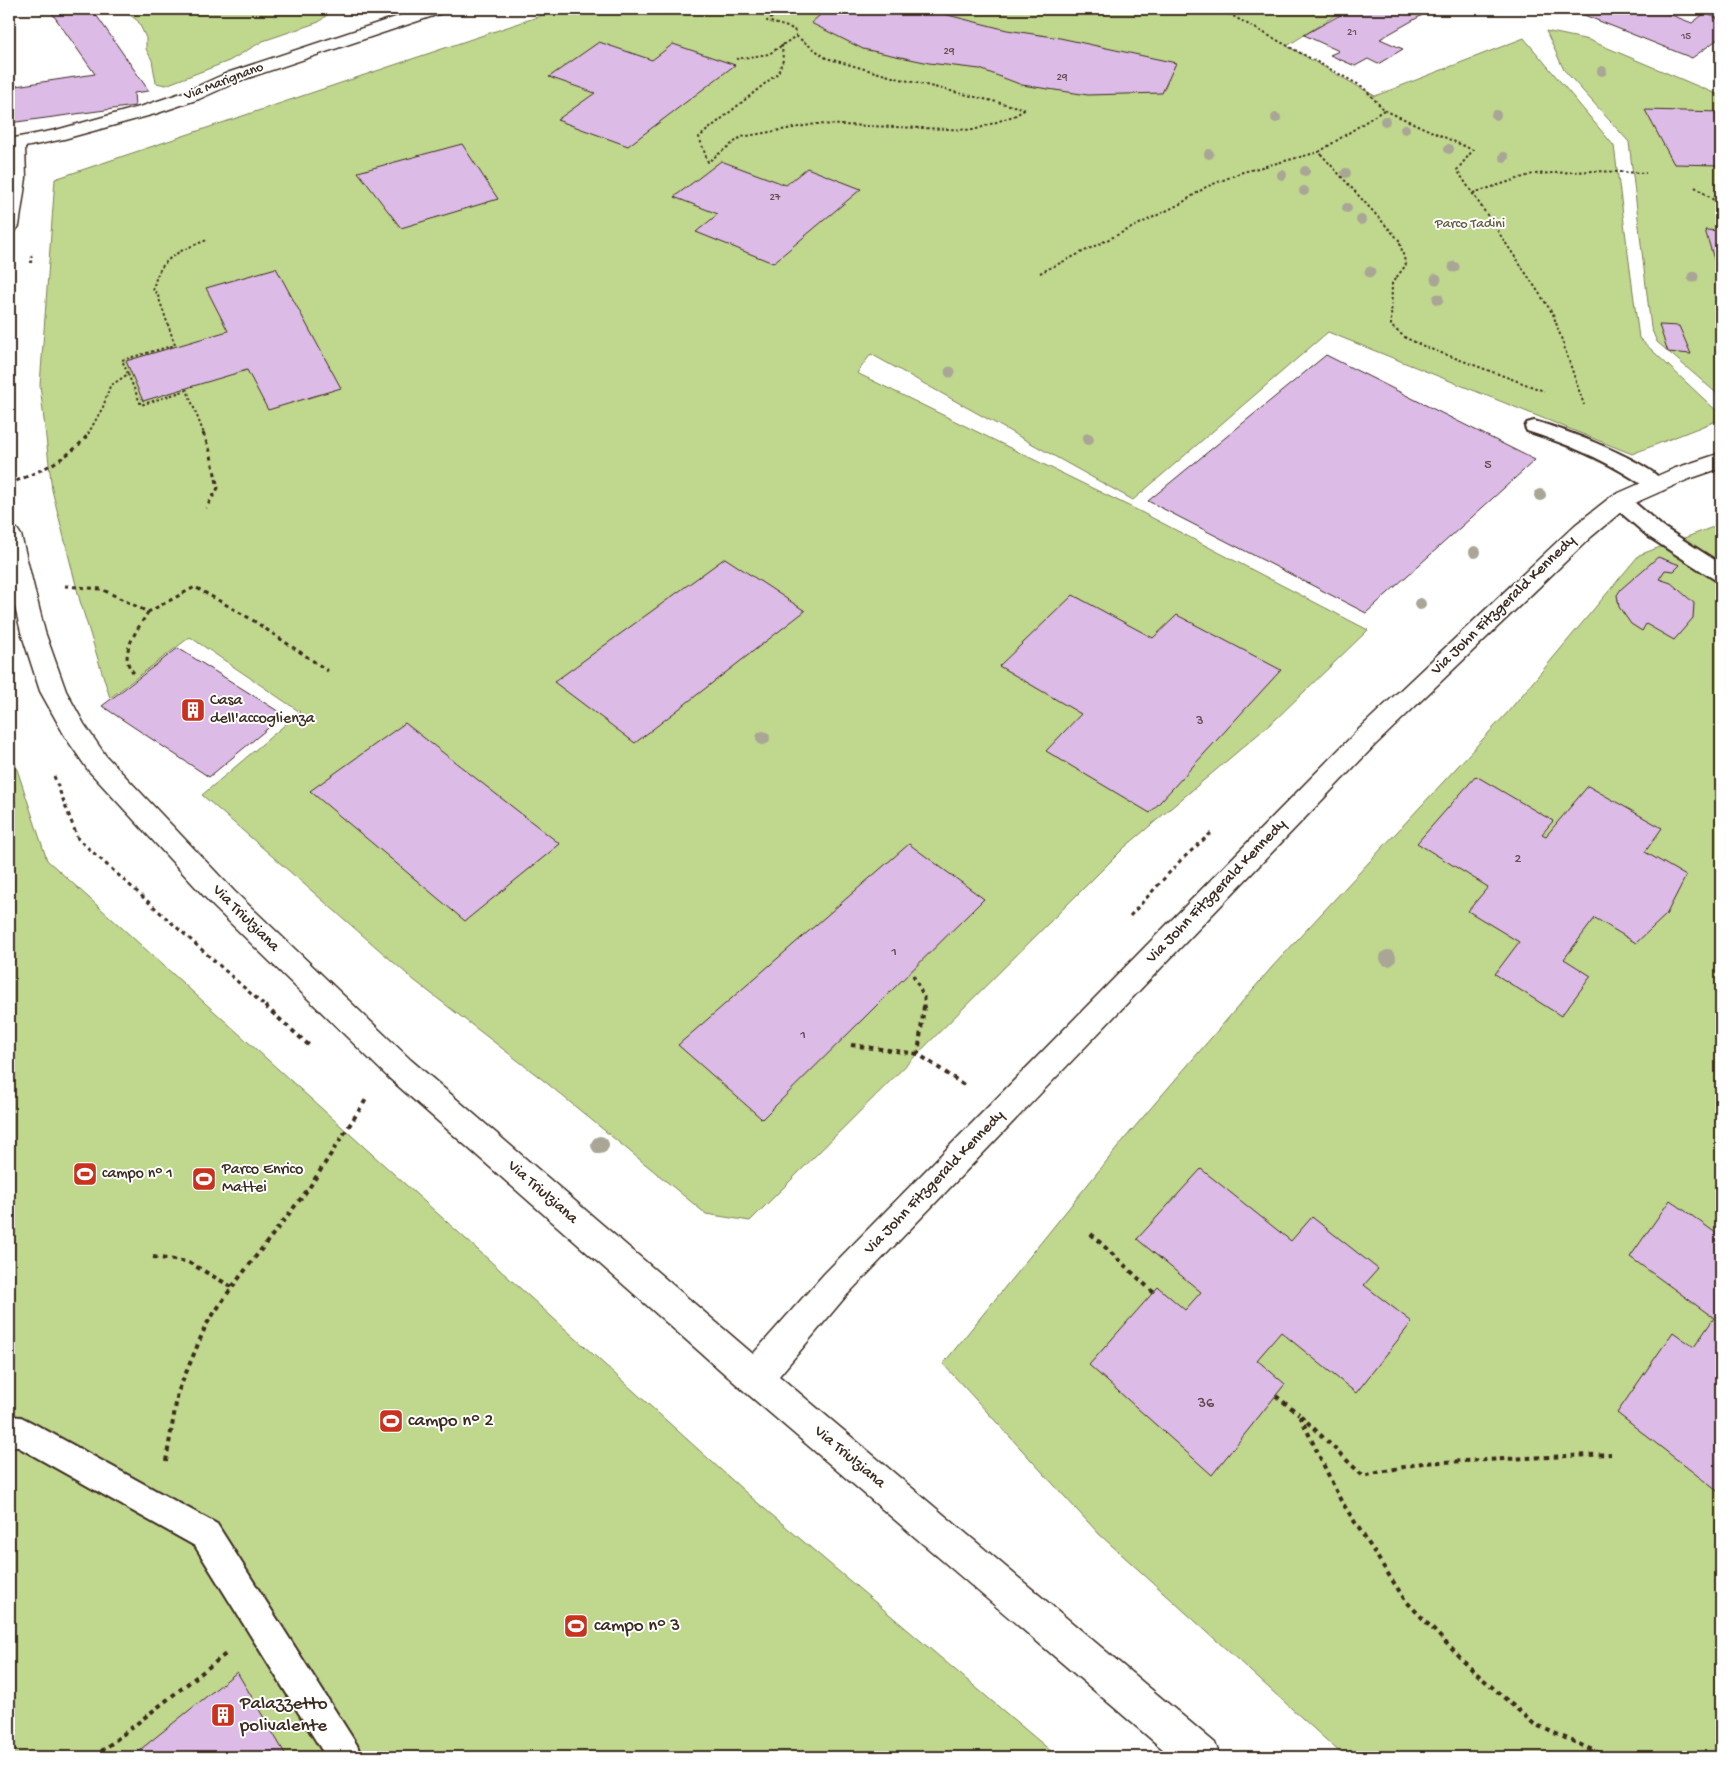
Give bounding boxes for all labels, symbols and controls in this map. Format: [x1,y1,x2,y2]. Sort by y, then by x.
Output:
house number: 21 [1347,27,1357,39]
house number: 15 [1680,31,1691,43]
house number: 29 [944,46,955,58]
street label: Via Marignano [181,59,266,105]
house number: 29 [1057,72,1068,84]
house number: 27 [769,192,781,204]
park label: Parco Tadini [1434,216,1505,233]
house number: 5 [1484,457,1492,474]
street label: Via John Fitzgerald Kennedy [1427,532,1580,681]
place label: Casa dell'accoglienza [210,692,316,729]
building icon: Casa dell'accoglienza [180,697,206,723]
house number: 3 [1195,713,1204,730]
street label: Via John Fitzgerald Kennedy [1142,816,1291,969]
house number: 2 [1515,851,1522,868]
street label: Via Triulziana [207,881,283,957]
house number: 1 [890,944,897,961]
house number: 1 [799,1027,806,1044]
street label: Via John Fitzgerald Kennedy [860,1107,1009,1260]
street label: Via Triulziana [502,1157,582,1230]
sports icon: campo n° 1 [72,1161,98,1187]
place label: Parco Enrico Mattei [221,1161,303,1198]
place label: campo n° 1 [102,1165,173,1184]
sports icon: Parco Enrico Mattei [191,1166,217,1192]
house number: 36 [1197,1395,1215,1414]
sports icon: campo n° 2 [378,1408,404,1434]
place label: campo n° 2 [408,1410,494,1433]
street label: Via Triulziana [809,1422,889,1494]
sports icon: campo n° 3 [563,1613,589,1639]
place label: campo n° 3 [594,1615,680,1638]
place label: Palazzetto polivalente [239,1693,328,1738]
building icon: Palazzetto polivalente [210,1702,236,1728]

